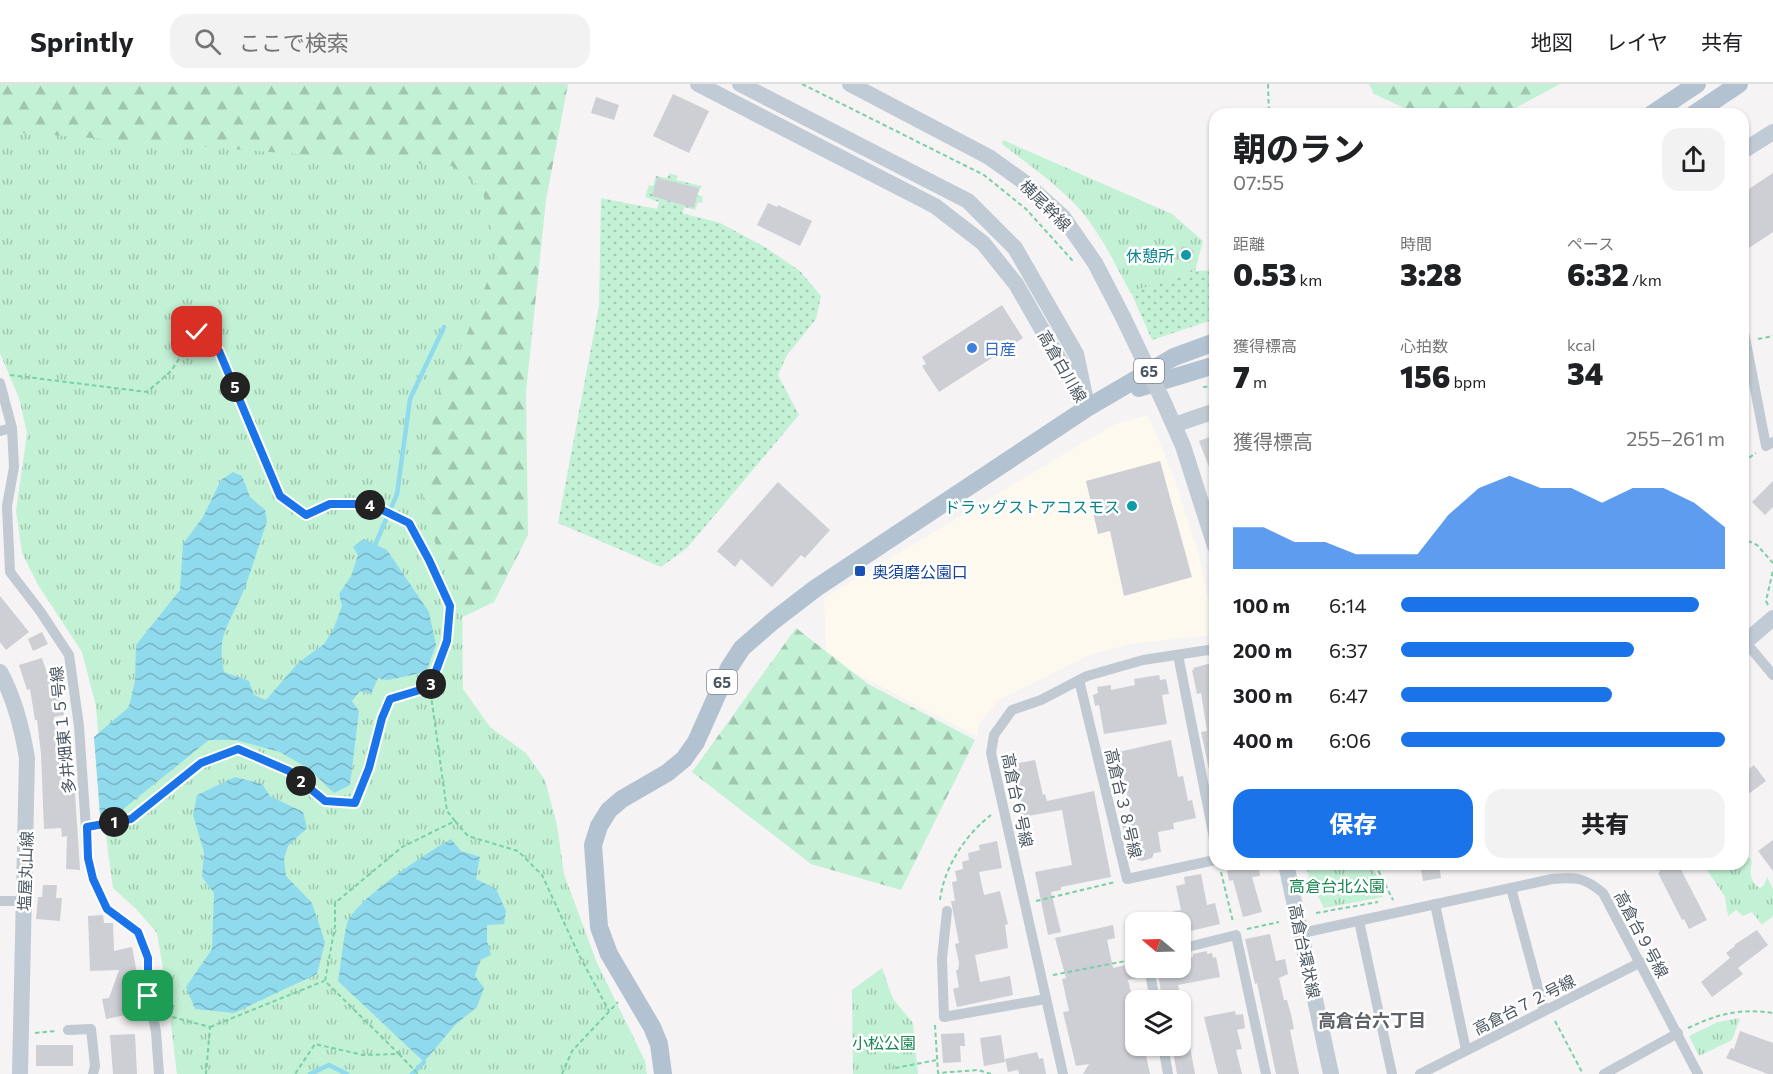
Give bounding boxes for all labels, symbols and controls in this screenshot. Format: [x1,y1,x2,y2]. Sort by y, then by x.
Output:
search box [170,14,590,68]
text: Sprintly [30,24,134,58]
icon: search [191,25,224,58]
text: ここで検索 [239,29,349,56]
text: 地図 [1531,29,1573,54]
text: レイヤ [1606,29,1668,54]
text: 共有 [1701,29,1743,54]
text: 朝のラン [1233,127,1365,168]
button: share [1662,128,1725,191]
text: 07:55 [1233,170,1284,194]
street label: 横尾幹線 [1017,176,1075,234]
text: 距離 [1233,234,1265,253]
text: 時間 [1400,234,1432,253]
text: ペース [1567,234,1614,253]
place label: 休憩所 [1126,246,1174,265]
marker: 休憩所 [1179,248,1193,262]
text: 0.53 [1233,255,1297,292]
text: 3:28 [1400,255,1462,292]
text: 6:32 [1567,255,1629,292]
text: km [1297,270,1322,289]
text: /km [1629,270,1662,289]
pin [171,306,222,357]
icon: check [180,315,213,348]
street label: 高倉白川線 [1035,327,1091,405]
text: kcal [1567,335,1596,354]
text: 獲得標高 [1233,336,1297,355]
text: 心拍数 [1400,336,1448,355]
place label: 日産 [984,339,1016,358]
marker: 日産 [965,341,979,355]
text: 34 [1567,354,1603,391]
text: 7 [1233,357,1250,394]
text: 156 [1400,357,1450,394]
road number: 65 [1134,359,1164,383]
pin: 5 [220,372,250,402]
text: m [1250,372,1267,391]
text: bpm [1450,372,1486,391]
text: 5 [230,377,240,396]
text: 255–261 m [1626,426,1725,450]
text: 獲得標高 [1233,429,1313,453]
pin: 4 [355,490,385,520]
text: 4 [365,495,375,514]
place label: ドラッグストアコスモス [944,497,1120,516]
marker: ドラッグストアコスモス [1125,499,1139,513]
place label: 奥須磨公園口 [872,562,968,581]
marker: 奥須磨公園口 [853,564,867,578]
text: 100 m [1233,593,1290,617]
text: 6:14 [1329,593,1366,617]
text: 200 m [1233,638,1292,662]
text: 6:37 [1329,638,1368,662]
street label: 多井畑東１５号線 [46,665,78,795]
pin: 3 [416,669,446,699]
road number: 65 [707,670,737,694]
text: 3 [426,674,436,693]
text: 300 m [1233,683,1293,707]
text: 6:47 [1329,683,1368,707]
text: 400 m [1233,728,1293,752]
text: 6:06 [1329,728,1371,752]
street label: 高倉台３８号線 [1102,746,1146,860]
street label: 高倉台６号線 [999,751,1037,849]
pin: 2 [286,766,316,796]
text: 2 [296,771,306,790]
button: 保存 [1233,789,1473,858]
button: 共有 [1485,789,1725,858]
pin: 1 [99,807,129,837]
text: 1 [110,812,118,831]
street label: 塩屋丸山線 [14,831,36,911]
park label: 高倉台北公園 [1289,876,1385,895]
street label: 高倉台９号線 [1611,887,1673,981]
street label: 高倉台環状線 [1286,902,1324,1000]
north arrow [1125,912,1191,978]
map controls [1125,912,1191,1056]
pin [122,970,173,1021]
street label: 高倉台７２号線 [1470,970,1578,1038]
icon: arrive [131,979,164,1012]
button: layers [1125,990,1191,1056]
district label: 高倉台六丁目 [1318,1009,1426,1031]
park label: 小松公園 [852,1033,916,1052]

